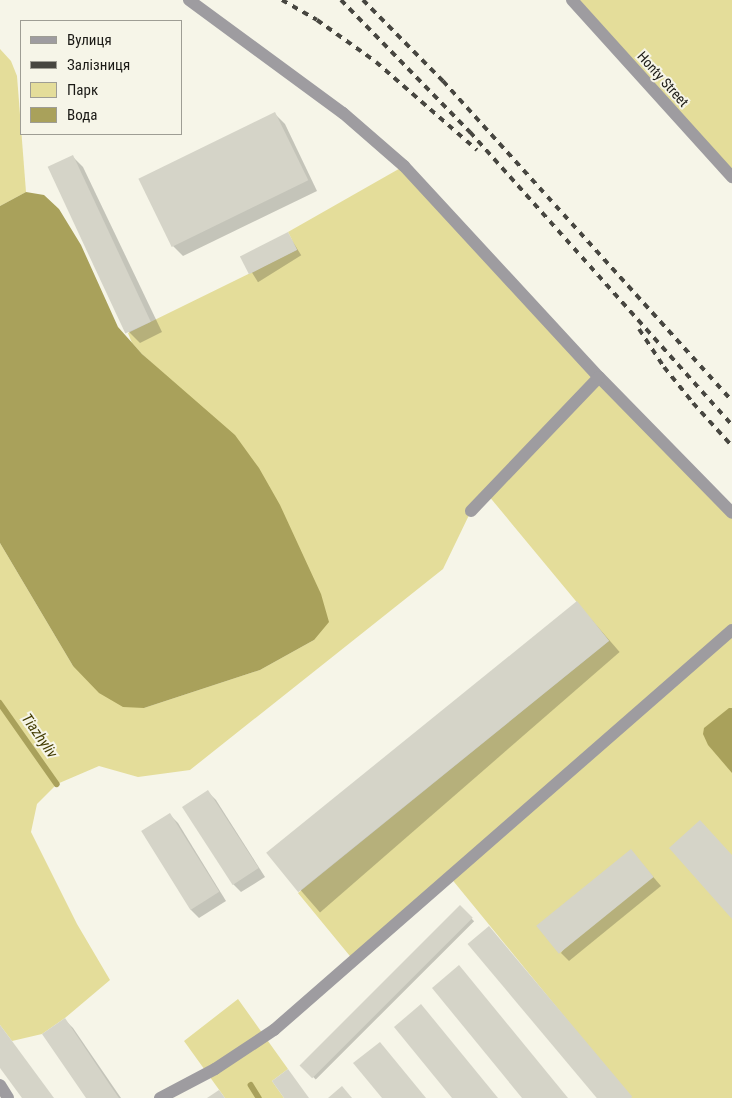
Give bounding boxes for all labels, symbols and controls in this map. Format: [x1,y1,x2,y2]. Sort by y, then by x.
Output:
legend [20,20,182,135]
text: Вулиця [67,31,112,49]
street label: Honty Street [634,48,692,110]
text: Залізниця [67,56,130,74]
text: Парк [67,81,98,99]
text: Вода [67,106,97,124]
water label: Tiazhyliv [17,710,61,762]

